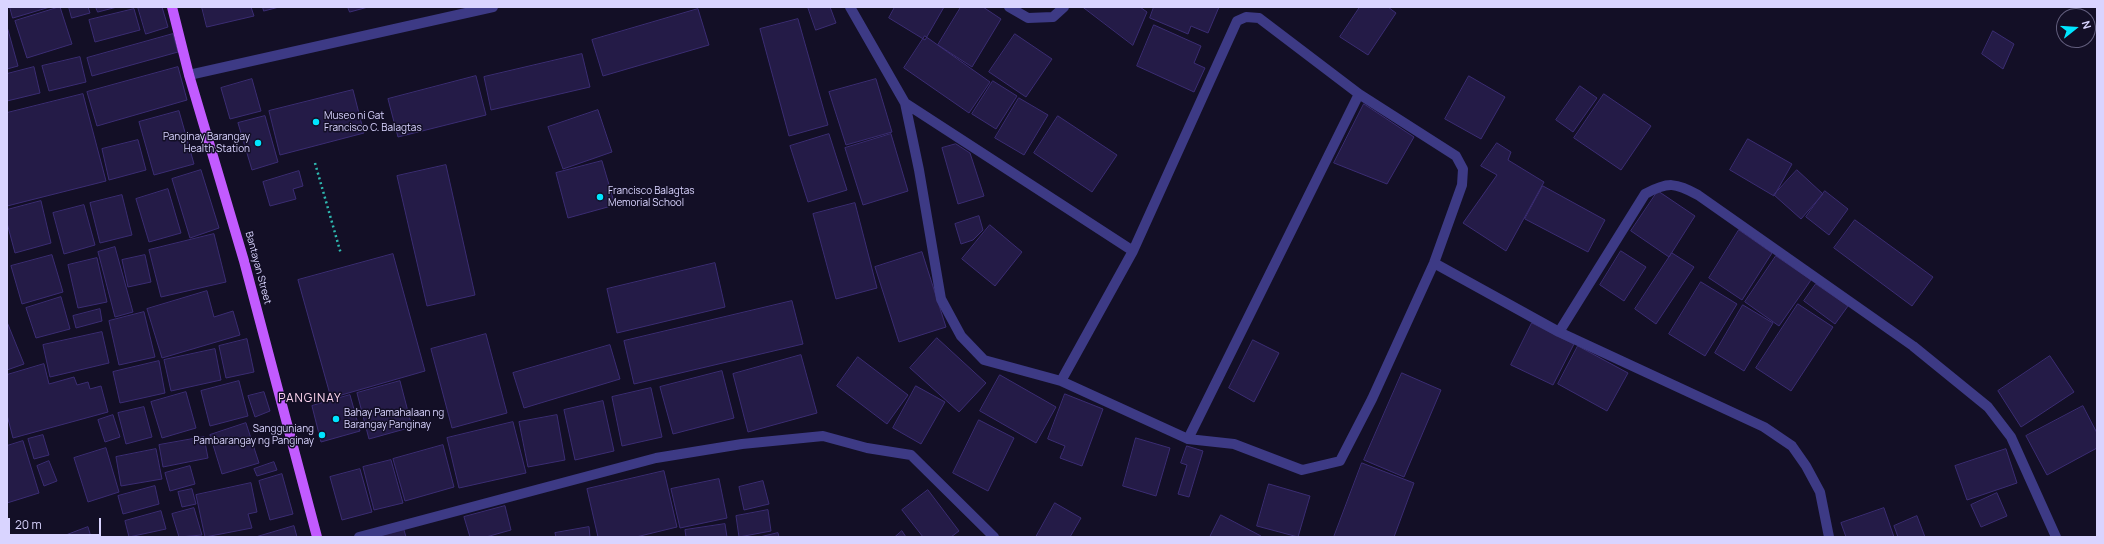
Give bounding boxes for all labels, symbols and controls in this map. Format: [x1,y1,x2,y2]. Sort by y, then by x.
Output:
north arrow [2056,8,2096,48]
text: N [2079,19,2095,31]
place label: Museo ni Gat Francisco C. Balagtas [324,110,422,134]
marker: Museo ni Gat Francisco C. Balagtas [311,117,321,127]
place label: Panginay Barangay Health Station [163,131,250,154]
marker: Panginay Barangay Health Station [253,138,263,148]
place label: Francisco Balagtas Memorial School [608,185,694,208]
marker: Francisco Balagtas Memorial School [595,192,605,202]
street label: Bantayan Street [243,230,273,306]
district label: PANGINAY [278,392,342,406]
place label: Bahay Pamahalaan ng Barangay Panginay [344,407,444,430]
marker: Bahay Pamahalaan ng Barangay Panginay [331,414,341,424]
place label: Sangguniang Pambarangay ng Panginay [193,423,314,446]
marker: Sangguniang Pambarangay ng Panginay [317,430,327,440]
scale bar [10,510,103,536]
text: 20 m [15,516,42,533]

